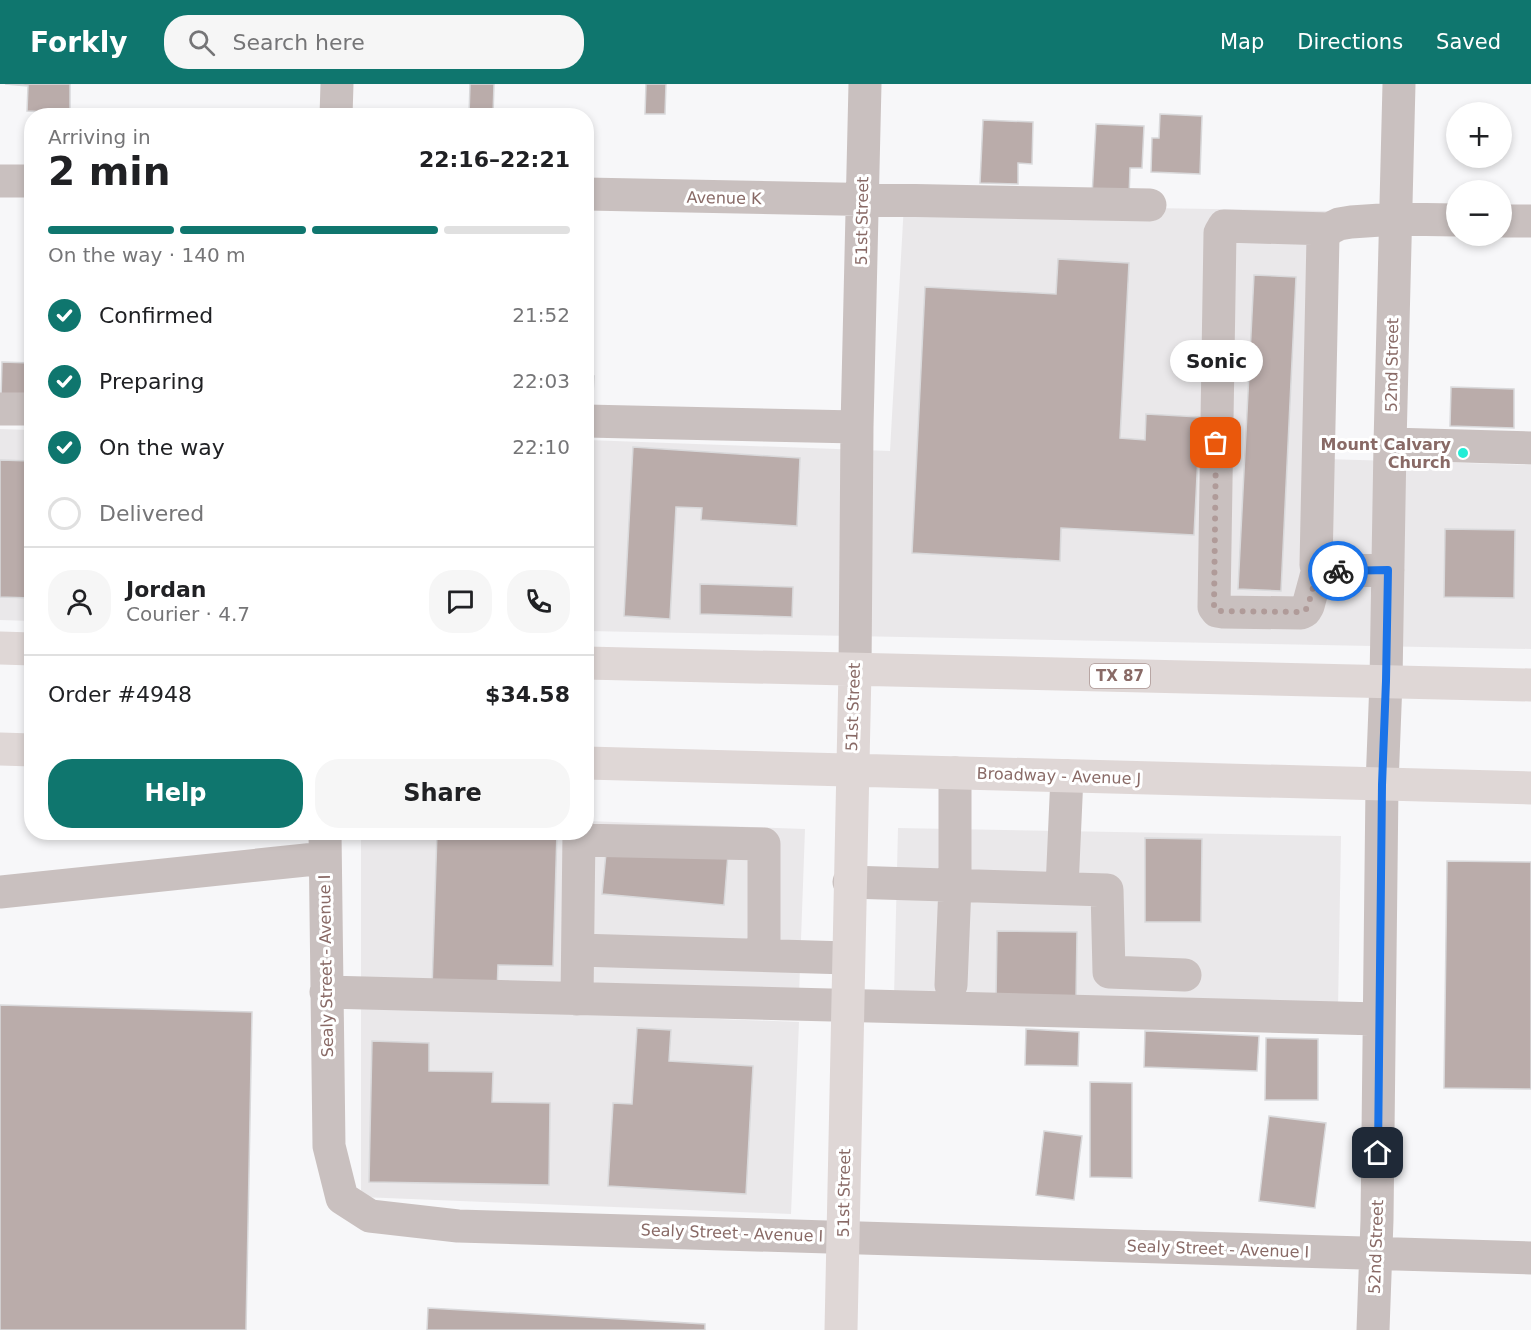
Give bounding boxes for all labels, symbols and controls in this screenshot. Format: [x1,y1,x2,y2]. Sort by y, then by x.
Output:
search box [164,15,584,69]
text: Forkly [30,26,128,59]
icon: search [185,26,218,59]
text: Search here [233,30,365,55]
text: Map [1220,30,1264,54]
text: Directions [1297,30,1403,54]
text: Saved [1436,30,1501,54]
map controls [1446,102,1512,246]
button: + [1446,102,1512,168]
text: Arriving in [48,125,151,149]
text: 22:16–22:21 [419,147,570,172]
text: 2 min [48,149,170,194]
street label: 51st Street [852,177,872,265]
button: − [1446,180,1512,246]
street label: Avenue K [686,188,762,208]
text: On the way · 140 m [48,243,246,267]
icon: check [48,299,81,332]
text: Confirmed [99,303,213,328]
text: 21:52 [512,303,570,327]
street label: 52nd Street [1382,318,1402,412]
callout: Sonic [1170,341,1262,383]
text: Sonic [1186,349,1247,373]
icon: check [48,365,81,398]
text: Preparing [99,369,205,394]
text: 22:03 [512,369,570,393]
pin [1190,417,1241,468]
icon: bag [1199,426,1232,459]
icon: check [48,431,81,464]
text: On the way [99,435,225,460]
text: 22:10 [512,435,570,459]
place label: Mount Calvary Church [1321,435,1452,472]
marker: Mount Calvary Church [1456,446,1470,460]
text: Delivered [99,501,204,526]
courier [1308,541,1368,601]
icon: bike [1322,555,1355,588]
button: person [48,570,111,633]
button: chat [429,570,492,633]
button: phone [507,570,570,633]
text: Jordan [126,577,206,602]
text: Courier · 4.7 [126,602,250,626]
street label: 51st Street [842,662,864,752]
road number: TX 87 [1090,664,1150,688]
text: Order #4948 [48,682,192,707]
text: $34.58 [485,682,570,707]
button: Help [48,759,303,828]
button: Share [315,759,570,828]
street label: Broadway - Avenue J [976,764,1142,788]
street label: Sealy Street - Avenue I [315,875,337,1057]
pin [1352,1127,1403,1178]
icon: home [1361,1136,1394,1169]
street label: 51st Street [834,1149,854,1237]
street label: 52nd Street [1365,1200,1387,1294]
street label: Sealy Street - Avenue I [640,1220,824,1246]
street label: Sealy Street - Avenue I [1126,1236,1310,1262]

